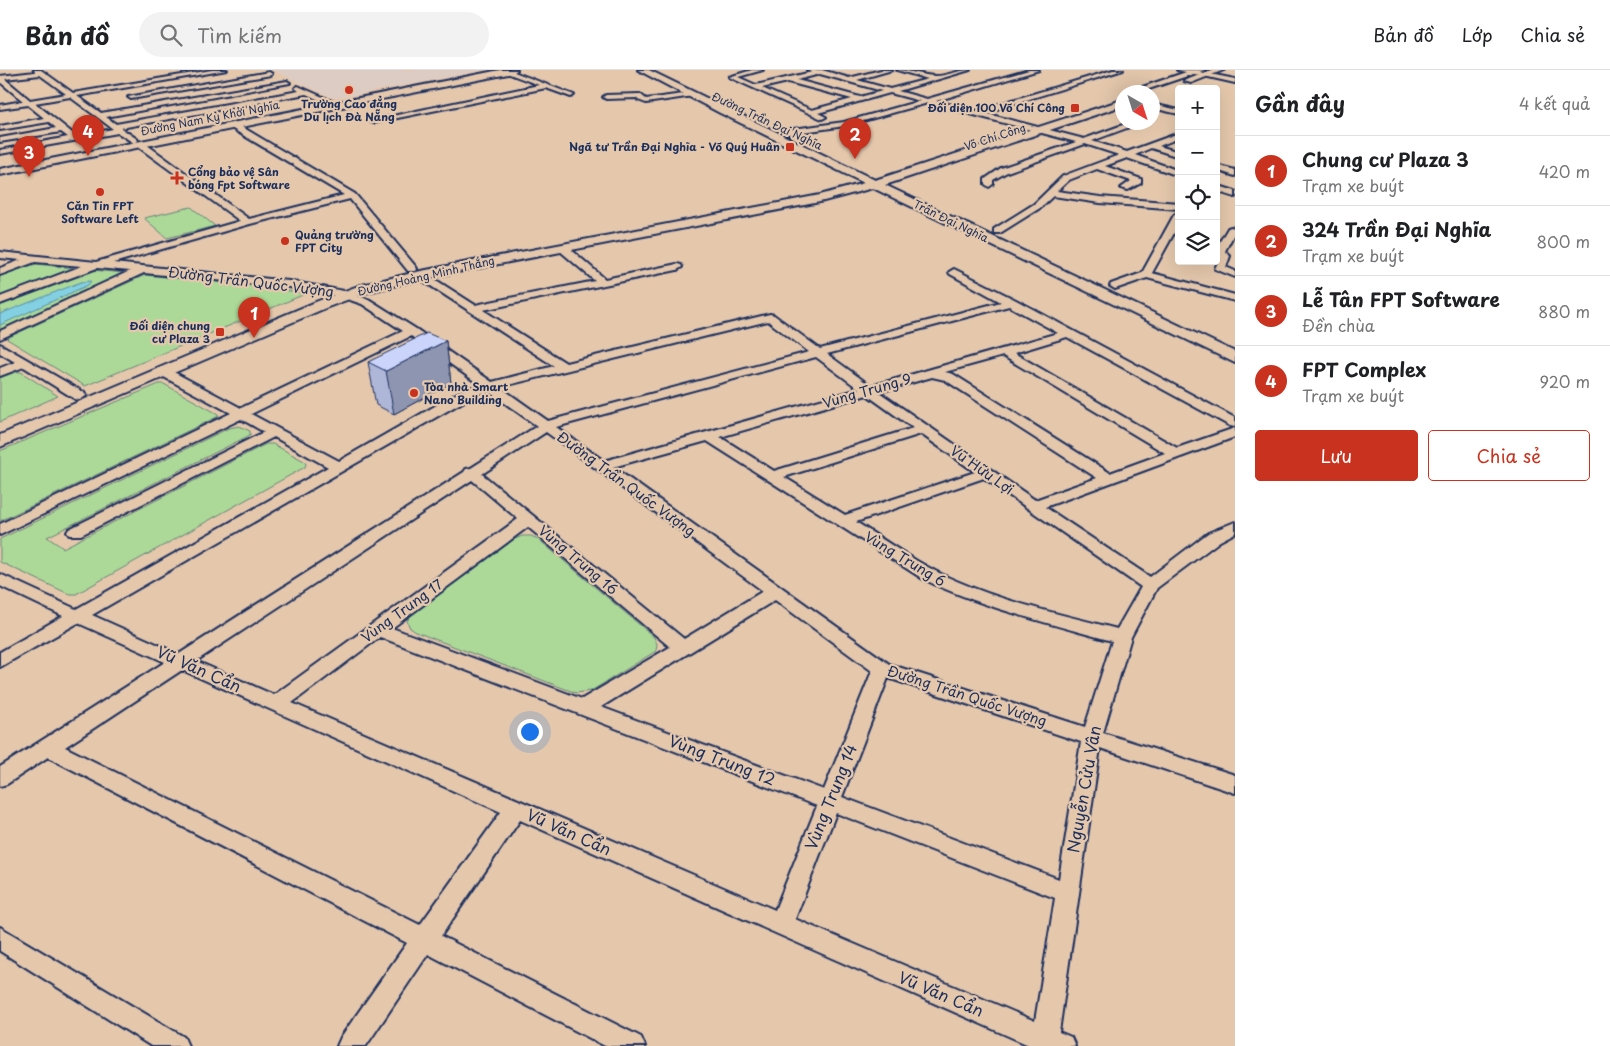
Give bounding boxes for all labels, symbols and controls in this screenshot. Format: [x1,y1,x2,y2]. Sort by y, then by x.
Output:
search box [139,12,489,57]
text: Bản đồ [25,17,109,53]
icon: search [157,21,185,49]
text: Tìm kiếm [197,21,282,49]
text: Bản đồ [1373,21,1434,48]
text: Lớp [1462,21,1493,48]
text: Chia sẻ [1521,21,1585,48]
marker: Trường Cao đẳng Du lịch Đà Nẵng [343,84,355,96]
north arrow [1115,85,1160,130]
map controls [1175,85,1220,265]
button: + [1175,85,1220,130]
street label: Đường Trần Đại Nghĩa [709,87,826,154]
text: Gần đây [1255,87,1345,119]
text: 4 kết quả [1519,91,1590,115]
place label: Trường Cao đẳng Du lịch Đà Nẵng [301,95,397,125]
street label: Đường Nam Kỳ Khởi Nghĩa [139,96,281,139]
place label: Đối diện 100 Võ Chí Công [928,99,1065,116]
marker: Đối diện 100 Võ Chí Công [1069,102,1081,114]
pin: 4 [72,115,104,156]
pin: 2 [839,118,871,159]
street label: Võ Chí Công [962,119,1028,154]
button: − [1175,130,1220,175]
pin: 3 [13,136,45,177]
place label: Ngã tư Trần Đại Nghĩa - Võ Quý Huân [569,138,780,155]
marker: Ngã tư Trần Đại Nghĩa - Võ Quý Huân [784,141,796,153]
text: Chung cư Plaza 3 [1302,145,1469,173]
text: 1 [1267,159,1275,183]
text: 420 m [1539,159,1590,183]
place label: Cổng bảo vệ Sân bóng Fpt Software [188,163,290,193]
marker: Cổng bảo vệ Sân bóng Fpt Software [170,171,184,185]
text: Trạm xe buýt [1302,173,1404,197]
button: locate [1175,175,1220,220]
marker: Căn Tin FPT Software Left [94,186,106,198]
street label: Trần Đại Nghĩa [911,195,992,246]
place label: Căn Tin FPT Software Left [61,197,139,227]
text: 324 Trần Đại Nghĩa [1302,215,1491,243]
button: layers [1175,220,1220,265]
place label: Quảng trường FPT City [295,226,374,256]
text: 2 [1265,229,1277,253]
text: 800 m [1537,229,1590,253]
marker: Quảng trường FPT City [279,235,291,247]
text: Trạm xe buýt [1302,243,1404,267]
street label: Đường Hoàng Minh Thắng [356,251,496,300]
street label: Đường Trần Quốc Vượng [167,261,335,302]
text: Lễ Tân FPT Software [1302,285,1500,313]
pin: 1 [238,297,270,338]
text: 3 [1266,299,1276,323]
text: 880 m [1538,299,1590,323]
text: Đền chùa [1302,313,1375,337]
place label: Đối diện chung cư Plaza 3 [130,317,210,347]
marker: Đối diện chung cư Plaza 3 [214,326,226,338]
text: FPT Complex [1302,355,1426,383]
street label: Vùng Trung 9 [820,368,914,413]
text: 4 [1266,369,1276,393]
text: 920 m [1539,369,1590,393]
place label: Tòa nhà Smart Nano Building [424,378,508,408]
text: Trạm xe buýt [1302,383,1404,407]
marker: Tòa nhà Smart Nano Building [408,387,420,399]
street label: Đường Trần Quốc Vượng [553,426,700,541]
button: Lưu [1255,430,1418,481]
button: Chia sẻ [1428,430,1590,481]
street label: Vũ Hữu Lợi [946,440,1018,499]
street label: Vùng Trung 16 [534,520,623,599]
street label: Vùng Trung 6 [861,526,950,591]
street label: Vùng Trung 17 [357,573,447,647]
street label: Vũ Văn Cẩn [153,639,246,697]
street label: Đường Trần Quốc Vượng [885,660,1050,731]
your location [517,719,543,745]
street label: Nguyễn Cửu Vân [1060,723,1106,854]
street label: Vùng Trung 12 [665,728,779,790]
street label: Vùng Trung 14 [798,740,862,853]
street label: Vũ Văn Cẩn [523,802,616,860]
street label: Vũ Văn Cẩn [895,964,988,1022]

